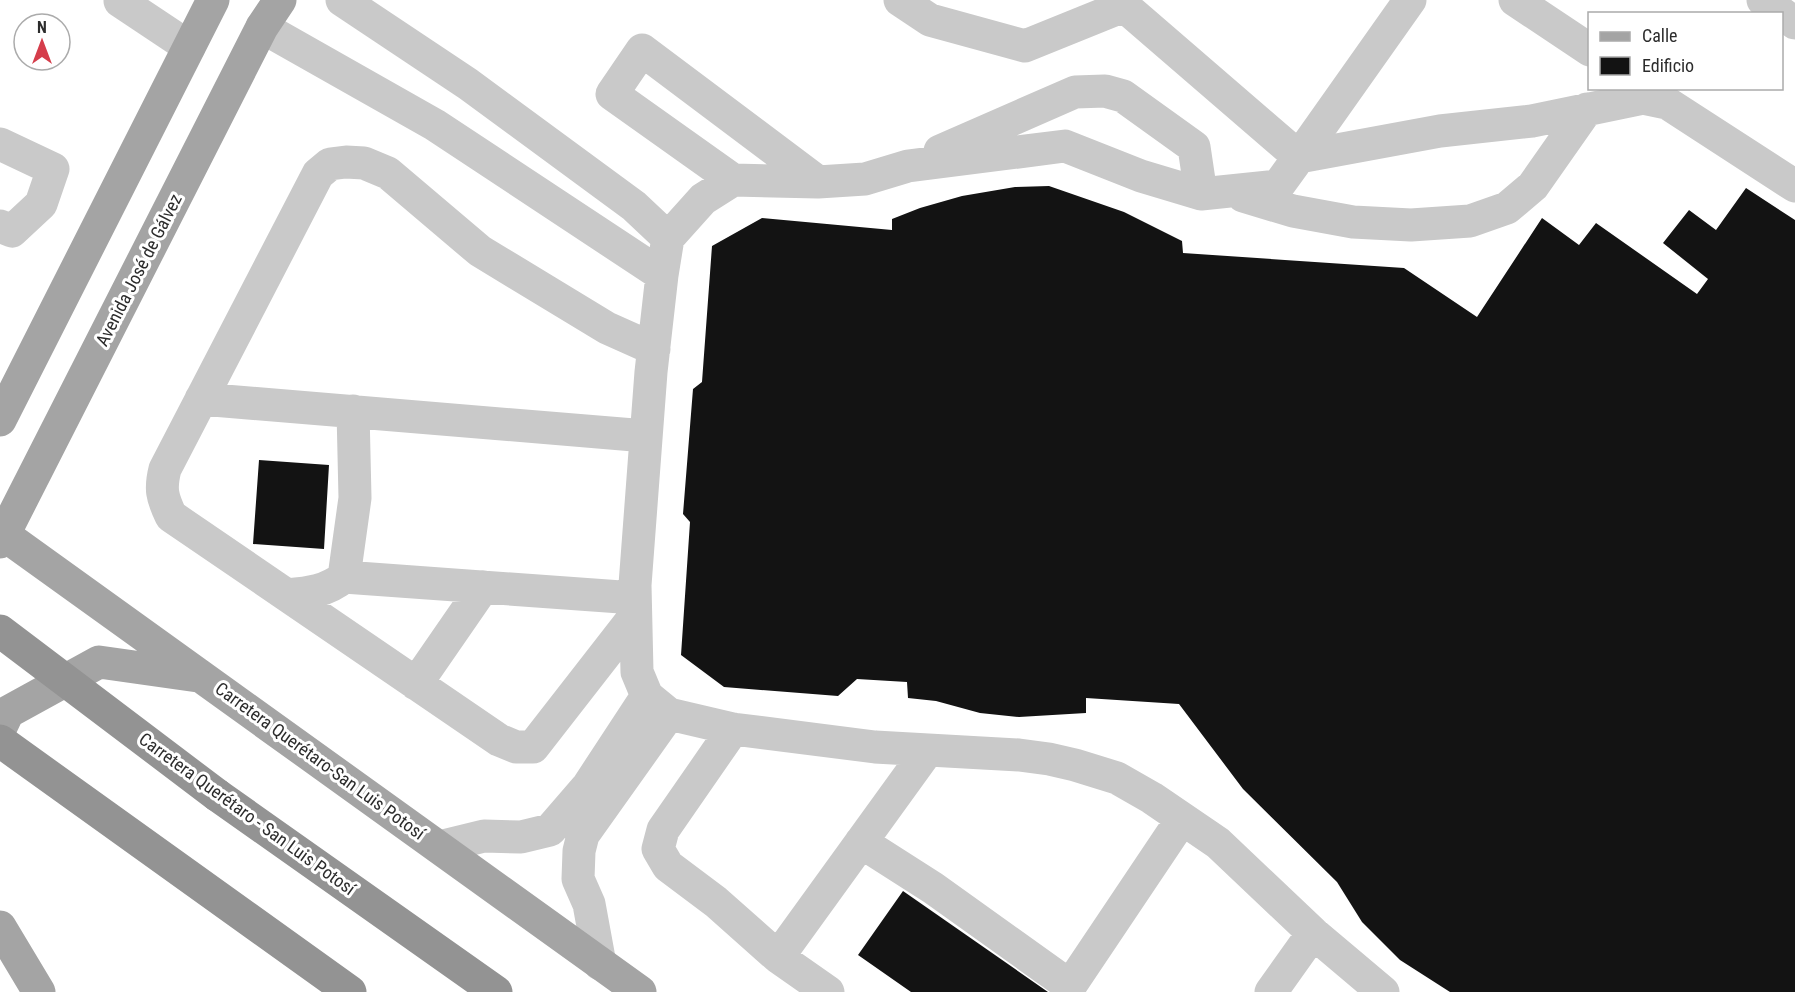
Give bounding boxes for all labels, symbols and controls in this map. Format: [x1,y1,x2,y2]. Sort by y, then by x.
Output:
north arrow [12,12,72,72]
legend [1588,12,1783,90]
text: N [37,18,47,37]
text: Calle [1642,25,1678,46]
text: Edificio [1642,55,1694,76]
street label: Avenida José de Gálvez [91,190,186,349]
street label: Carretera Querétaro-San Luis Potosí [211,677,430,844]
street label: Carretera Querétaro - San Luis Potosí [135,728,360,900]

